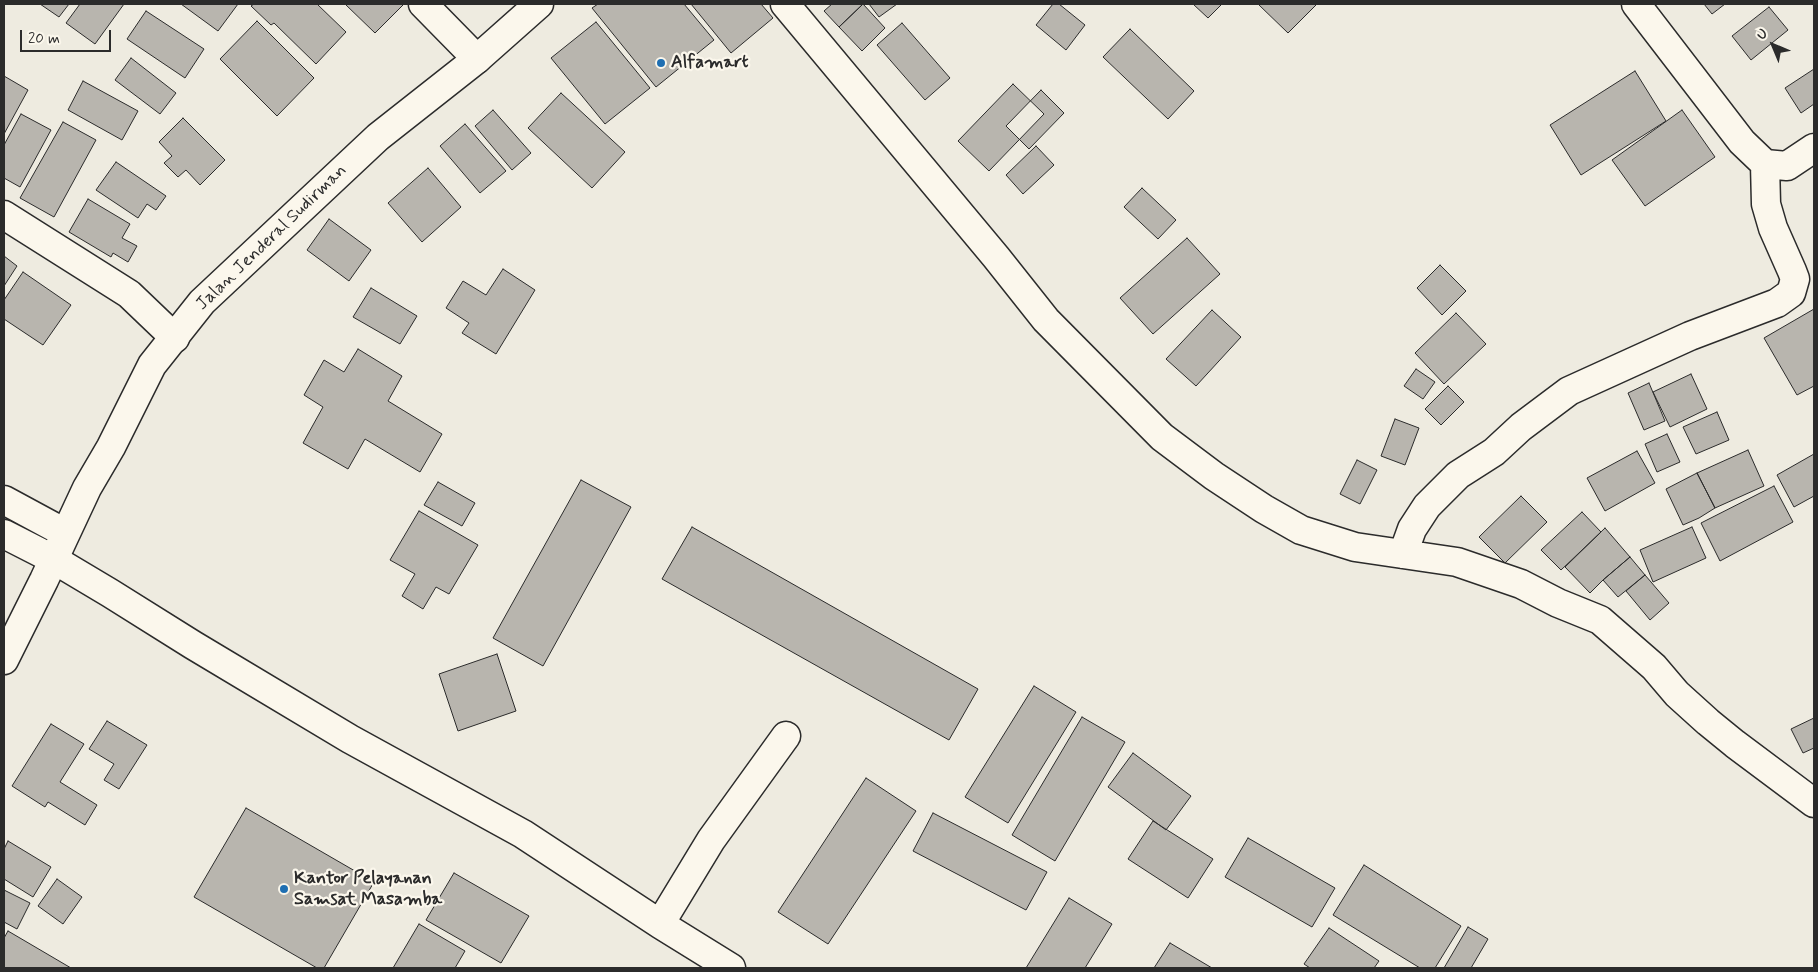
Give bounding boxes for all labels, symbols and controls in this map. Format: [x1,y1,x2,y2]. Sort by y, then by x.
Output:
scale bar [22,20,114,52]
north arrow [1748,20,1798,70]
text: U [1753,25,1772,44]
text: 20 m [28,29,60,49]
place label: Alfamart [671,52,749,74]
marker: Alfamart [655,57,667,69]
street label: Jalan Jenderal Sudirman [192,160,352,316]
place label: Kantor Pelayanan Samsat Masamba [294,868,442,911]
marker: Kantor Pelayanan Samsat Masamba [278,883,290,895]

